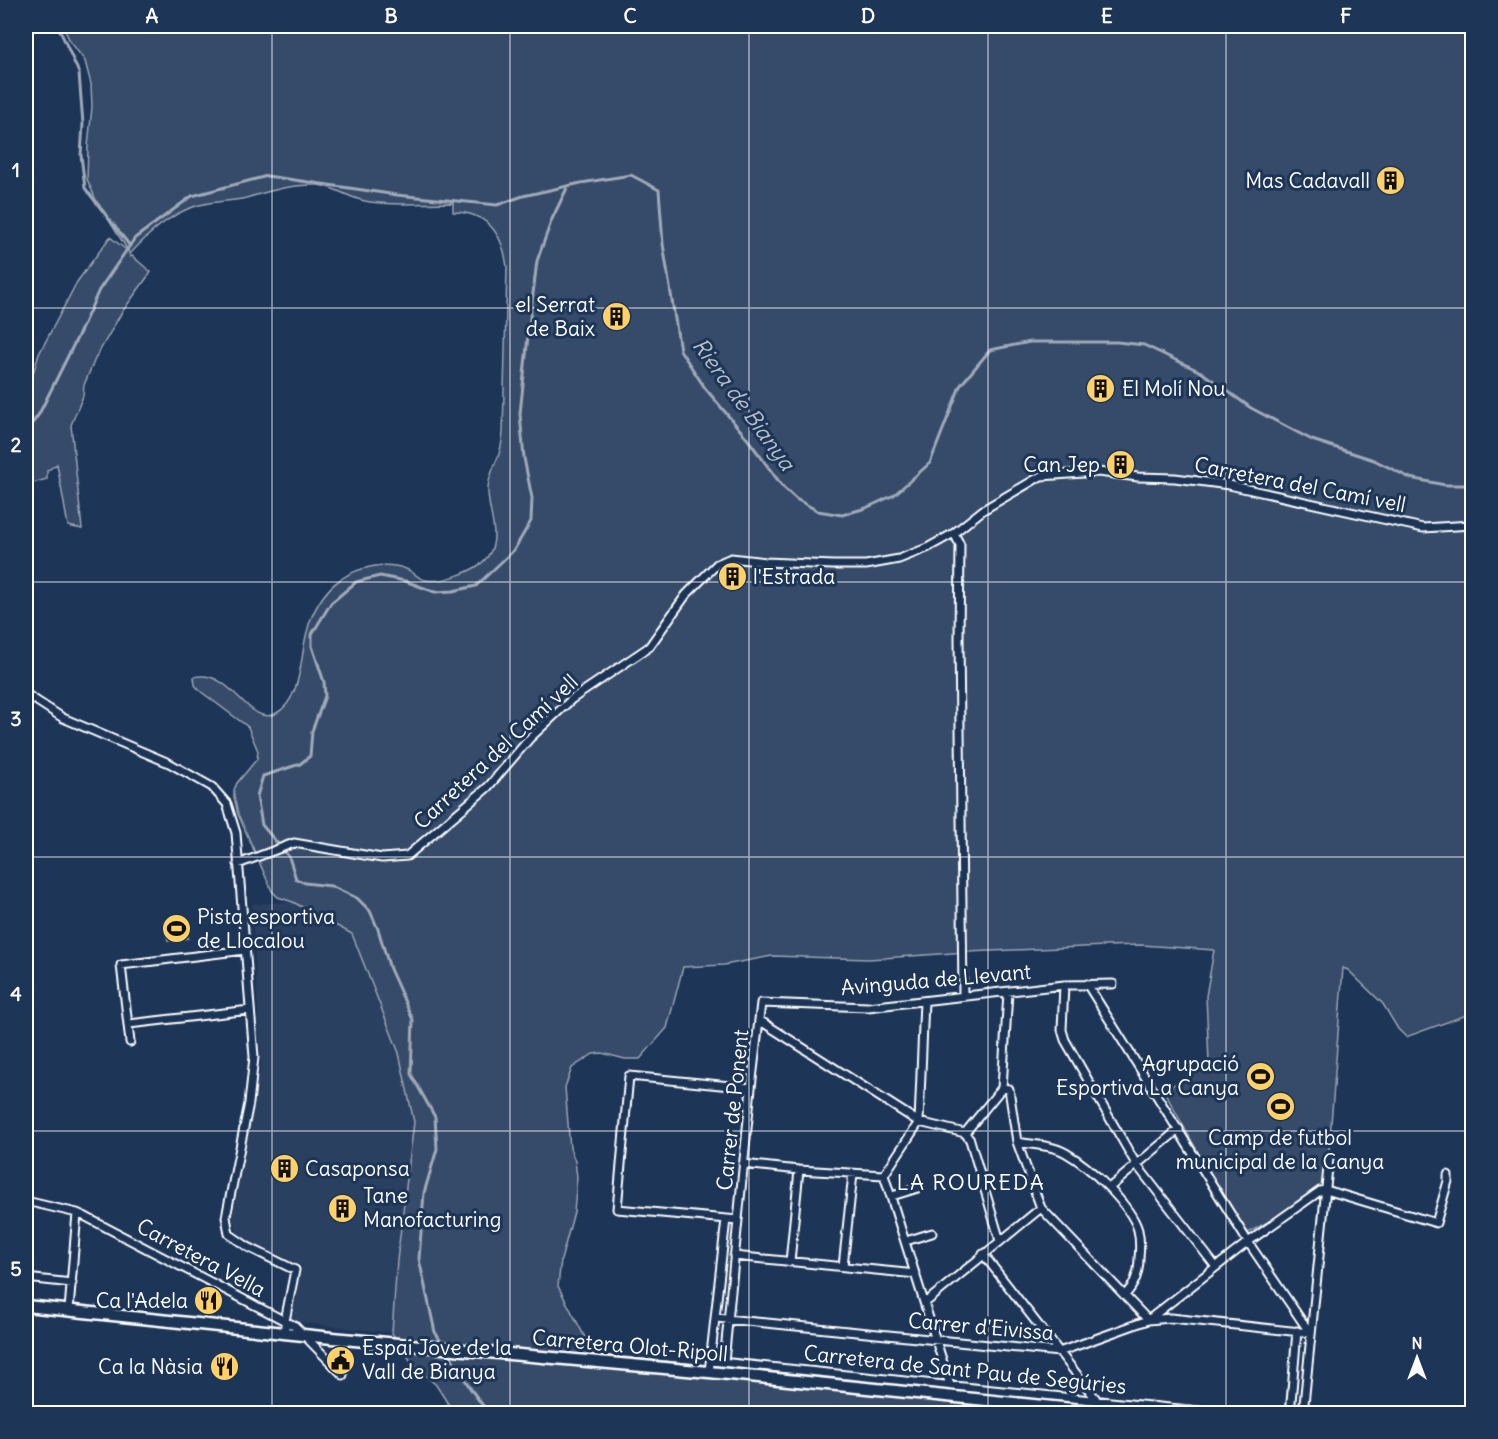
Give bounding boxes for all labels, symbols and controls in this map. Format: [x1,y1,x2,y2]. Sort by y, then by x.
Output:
text: A [146,3,159,28]
text: B [384,3,398,28]
text: C [623,3,637,28]
text: D [861,3,875,28]
text: E [1101,3,1113,28]
text: F [1340,3,1352,28]
text: 1 [12,157,20,182]
building icon: Mas Cadavall [1375,165,1407,197]
place label: Mas Cadavall [1245,167,1370,194]
place label: el Serrat de Baix [515,291,595,342]
building icon: el Serrat de Baix [600,301,632,333]
water label: Riera de Bianya [687,332,802,477]
building icon: El Molí Nou [1085,373,1117,405]
place label: El Molí Nou [1122,375,1226,402]
text: 2 [11,432,22,457]
building icon: Can Jep [1105,449,1137,481]
place label: Can Jep [1023,451,1100,478]
street label: Carretera del Camí vell [1192,451,1408,518]
building icon: l'Estrada [716,561,748,593]
place label: l'Estrada [753,563,835,590]
street label: Carretera del Camí vell [408,668,583,835]
text: 3 [10,706,22,731]
place label: Pista esportiva de Llocalou [197,903,335,954]
sports icon: Pista esportiva de Llocalou [160,913,192,945]
street label: Avinguda de Llevant [840,958,1032,1001]
text: 4 [10,981,22,1006]
street label: Carrer de Ponent [711,1028,754,1192]
place label: Agrupació Esportiva La Canya [1056,1050,1239,1101]
sports icon: Agrupació Esportiva La Canya [1244,1060,1276,1092]
sports icon: Camp de futbol municipal de la Canya [1264,1091,1296,1123]
place label: Camp de futbol municipal de la Canya [1176,1124,1384,1175]
building icon: Casaponsa [268,1153,300,1185]
place label: Casaponsa [305,1155,410,1182]
district label: LA ROUREDA [897,1168,1045,1196]
place label: Tane Manofacturing [363,1182,501,1233]
building icon: Tane Manofacturing [326,1192,358,1224]
street label: Carretera Vella [132,1212,270,1303]
text: 5 [10,1256,22,1281]
restaurant icon: Ca l'Adela [193,1285,225,1317]
place label: Ca l'Adela [96,1287,188,1314]
street label: Carrer d'Eivissa [907,1307,1055,1346]
street label: Carretera Olot-Ripoll [531,1323,729,1368]
north arrow [1387,1328,1447,1388]
text: N [1411,1333,1423,1353]
place label: Espai Jove de la Vall de Bianya [362,1334,512,1385]
street label: Carretera de Sant Pau de Segúries [802,1339,1128,1400]
public building icon: Espai Jove de la Vall de Bianya [325,1344,357,1376]
restaurant icon: Ca la Nàsia [208,1351,240,1383]
place label: Ca la Nàsia [98,1353,203,1380]

